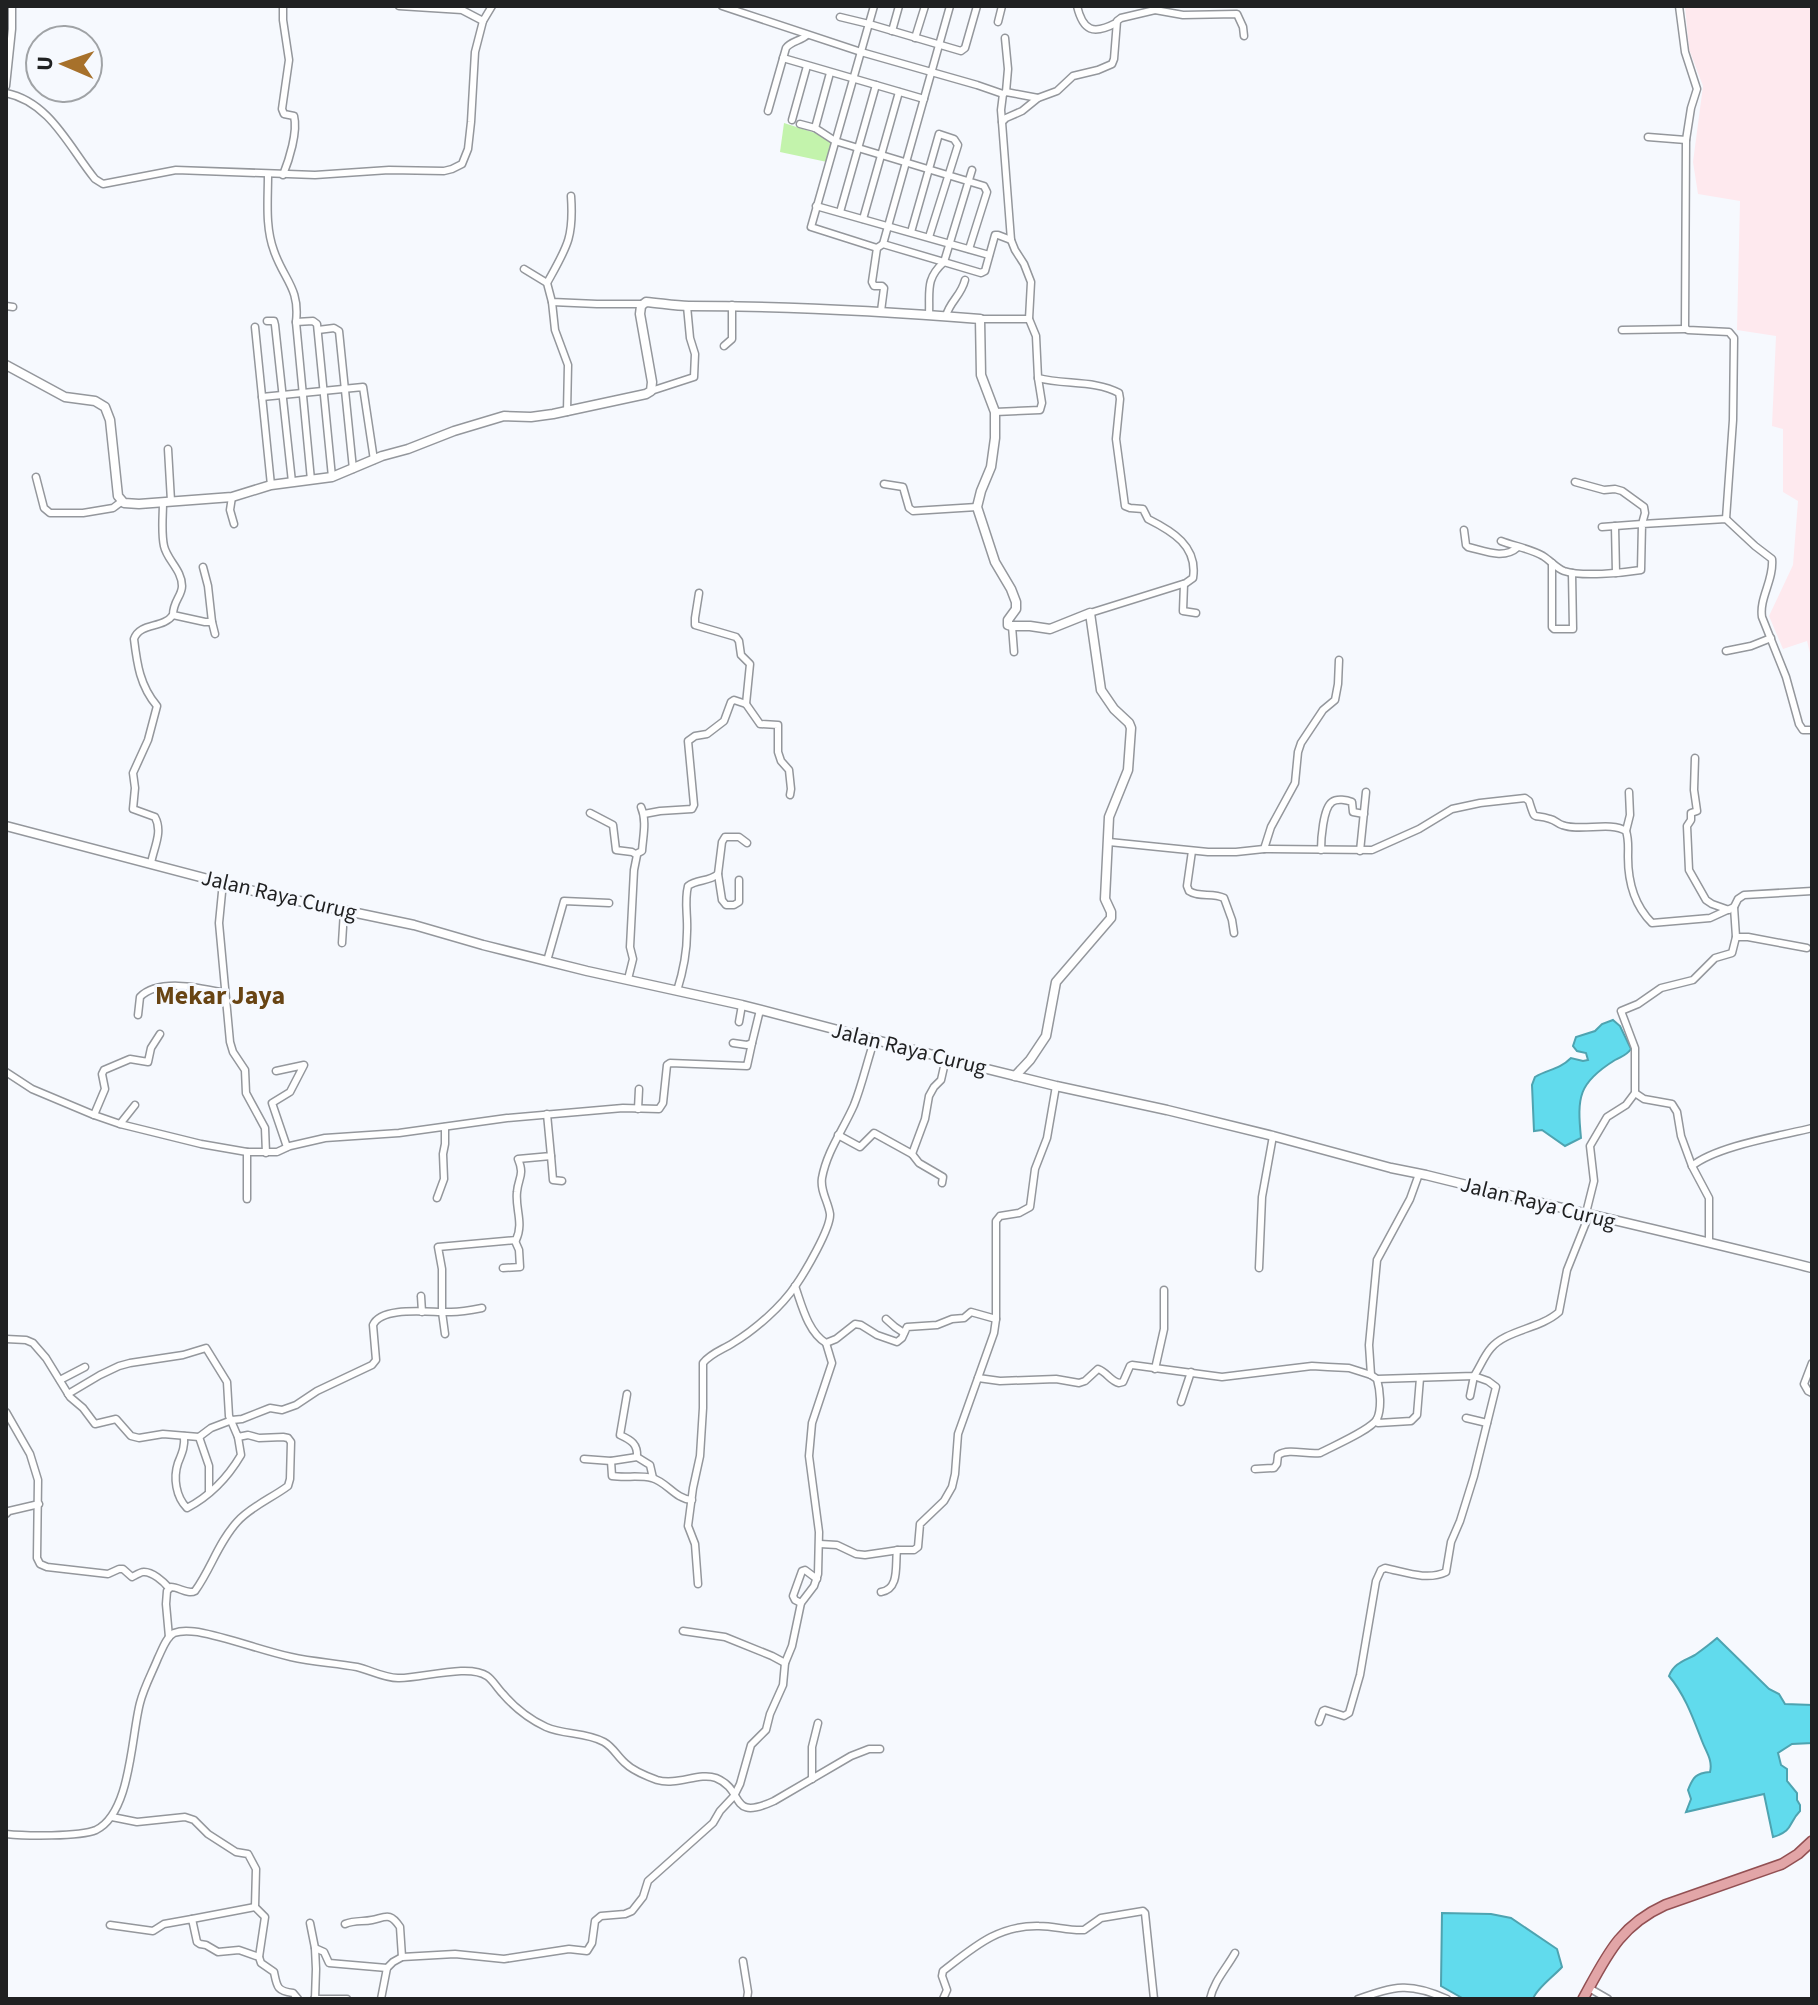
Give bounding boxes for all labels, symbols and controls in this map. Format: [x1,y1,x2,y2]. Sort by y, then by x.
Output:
north arrow [24,24,104,104]
text: U [29,55,61,71]
street label: Jalan Raya Curug [198,862,360,928]
district label: Mekar Jaya [155,977,285,1014]
street label: Jalan Raya Curug [828,1014,990,1084]
street label: Jalan Raya Curug [1457,1168,1619,1238]

